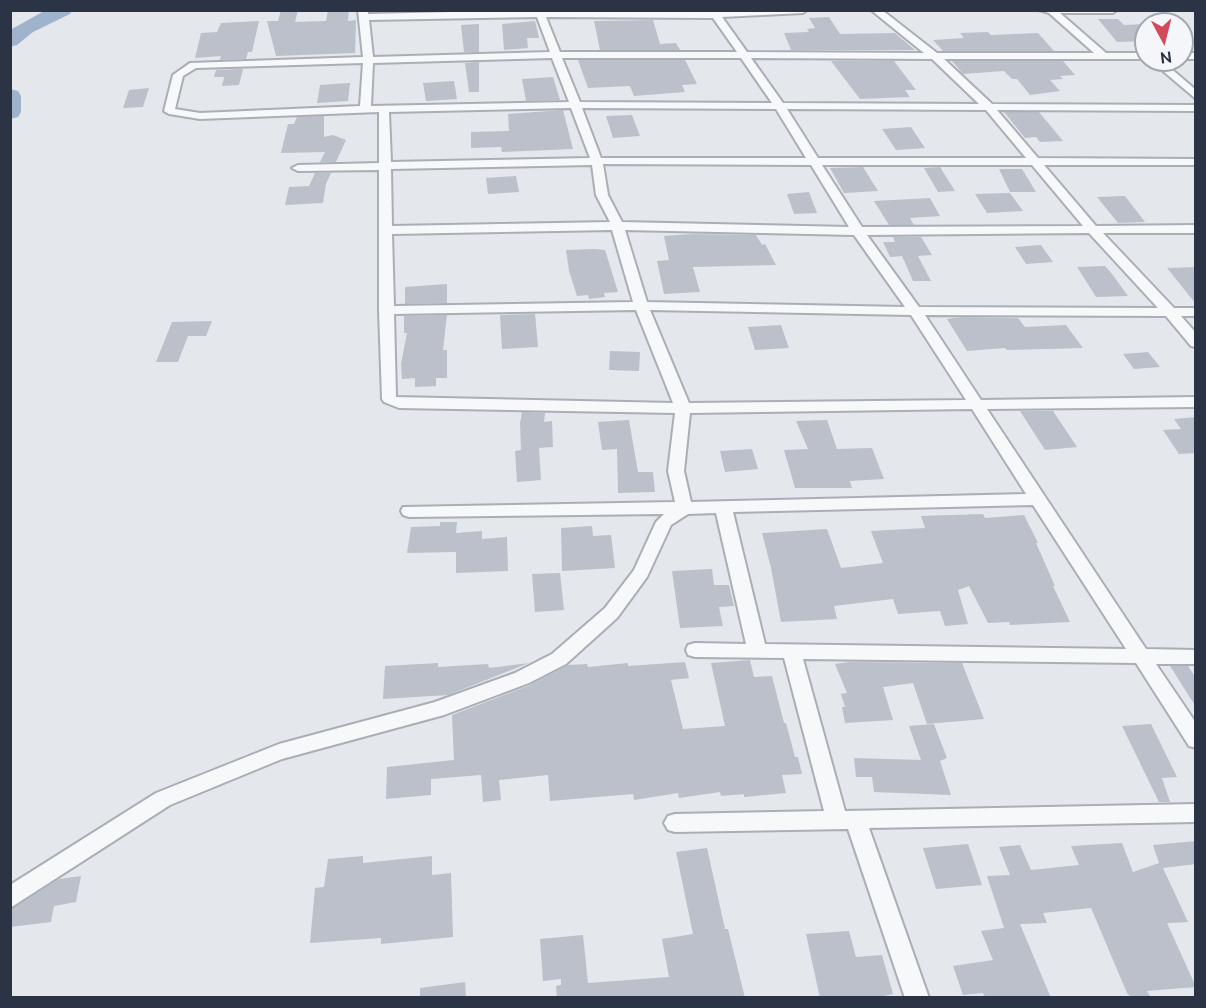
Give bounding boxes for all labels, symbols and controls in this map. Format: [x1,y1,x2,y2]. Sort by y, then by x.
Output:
north arrow [1134,12,1194,72]
text: N [1159,48,1173,68]

